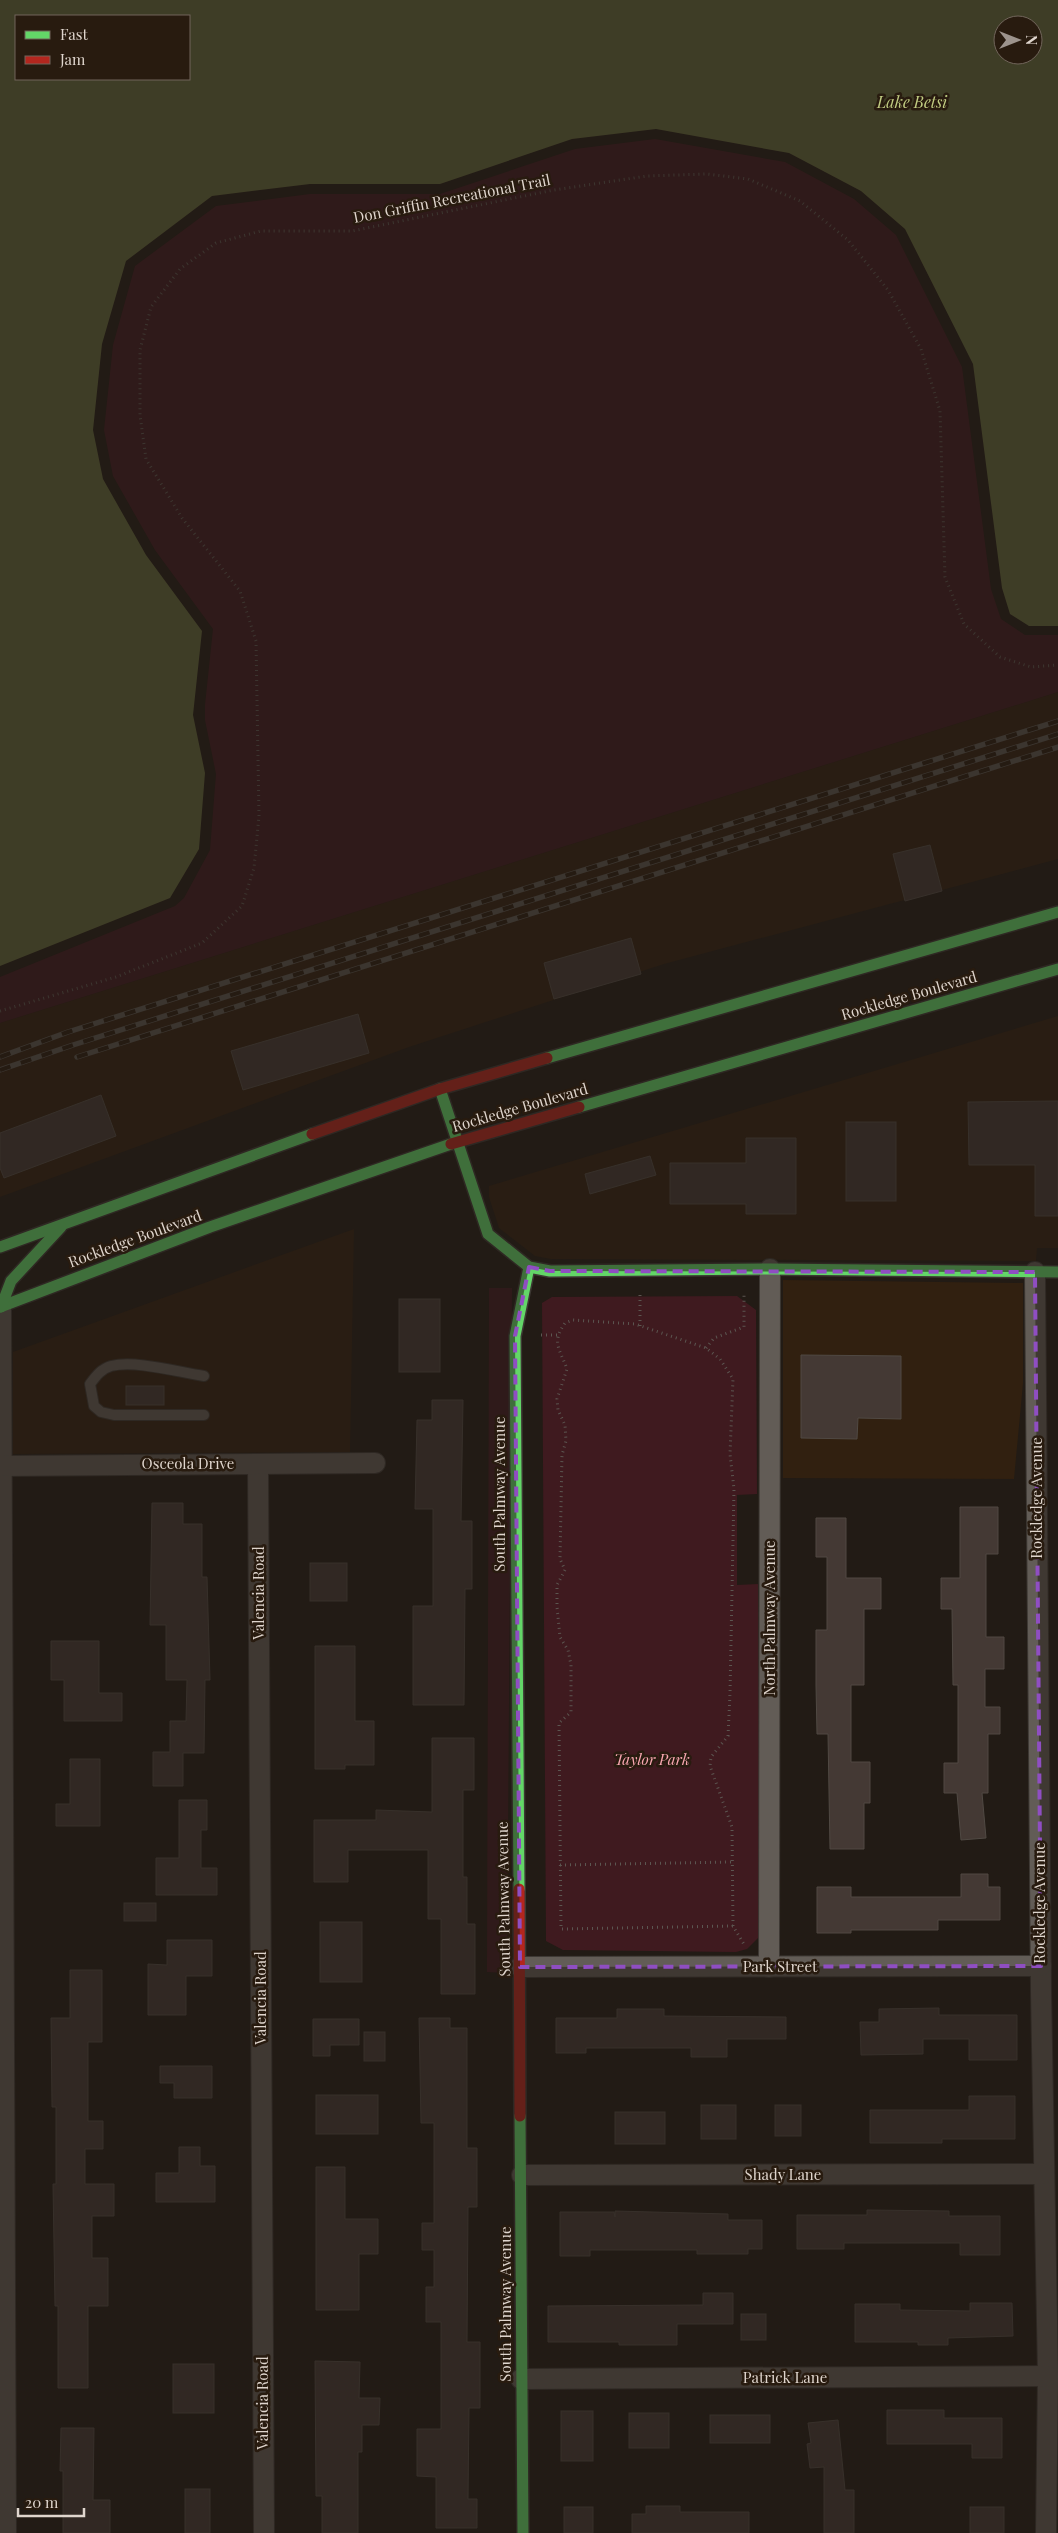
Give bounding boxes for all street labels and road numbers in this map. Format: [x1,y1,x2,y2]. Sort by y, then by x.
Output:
street label: Don Griffin Recreational Trail [352,169,552,227]
street label: Rockledge Boulevard [839,966,979,1024]
street label: Rockledge Boulevard [450,1078,590,1136]
street label: Rockledge Boulevard [65,1205,204,1271]
street label: South Palmway Avenue [489,1416,509,1572]
street label: Rockledge Avenue [1026,1437,1046,1559]
street label: Osceola Drive [142,1453,234,1473]
street label: North Palmway Avenue [759,1540,779,1696]
street label: Valencia Road [248,1546,268,1641]
street label: South Palmway Avenue [492,1821,514,1977]
street label: Rockledge Avenue [1029,1842,1049,1964]
street label: Valencia Road [250,1951,270,2046]
street label: Park Street [743,1956,818,1976]
street label: Shady Lane [745,2164,821,2184]
street label: South Palmway Avenue [495,2226,515,2382]
street label: Valencia Road [252,2356,272,2451]
street label: Patrick Lane [743,2367,827,2387]

